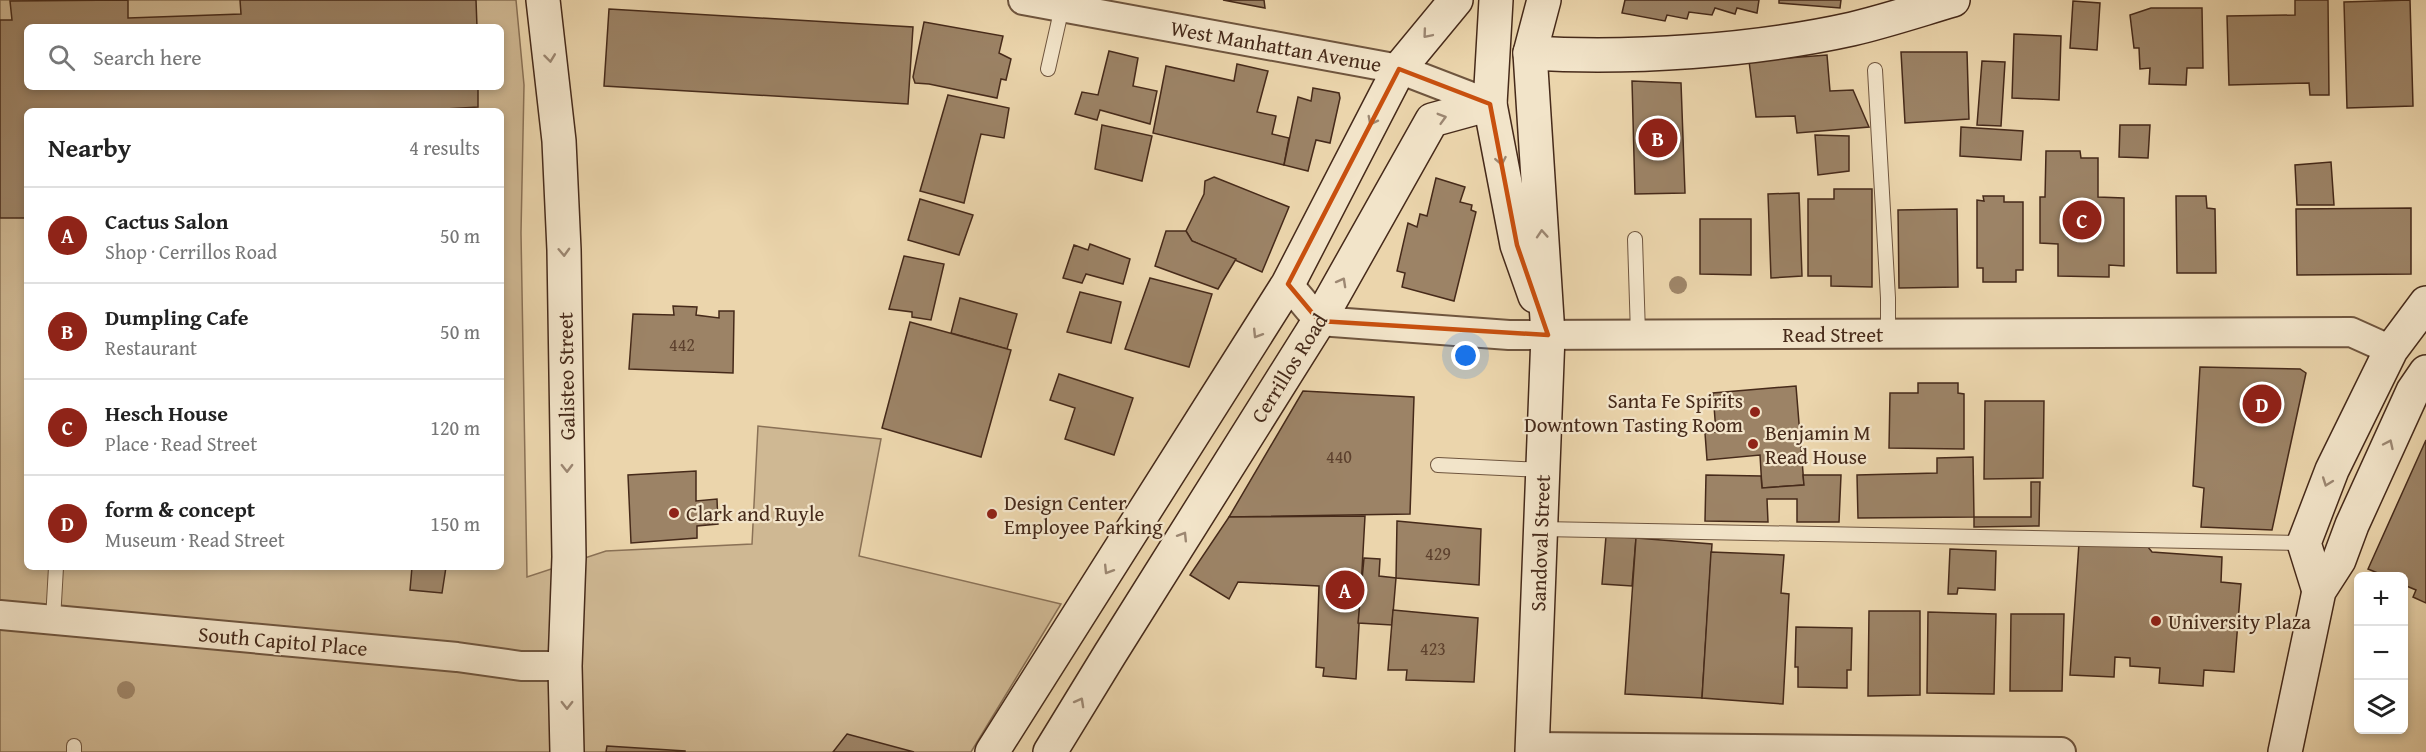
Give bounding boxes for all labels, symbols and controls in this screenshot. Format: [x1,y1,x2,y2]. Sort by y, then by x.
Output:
street label: West Manhattan Avenue [1168,12,1384,80]
search box [24,24,504,90]
one-way arrow [1423,28,1434,39]
icon: search [45,41,78,74]
text: Search here [93,41,202,73]
one-way arrow [543,54,555,63]
one-way arrow [1437,112,1447,125]
one-way arrow [1368,115,1379,125]
pin: B [1638,116,1678,160]
text: Nearby [48,128,131,167]
text: 4 results [409,133,480,162]
one-way arrow [1494,156,1507,166]
pin: C [2062,198,2102,242]
text: Cactus Salon [105,205,228,237]
text: A [61,221,74,250]
text: 50 m [440,221,480,250]
one-way arrow [1535,230,1548,239]
text: Shop · Cerrillos Road [105,237,277,266]
one-way arrow [557,248,570,257]
one-way arrow [1335,277,1346,288]
text: Dumpling Cafe [105,301,249,333]
street label: Cerrillos Road [1243,307,1335,429]
street label: Galisteo Street [549,311,583,440]
text: B [61,317,74,346]
text: 50 m [440,317,480,346]
street label: Read Street [1783,319,1884,350]
one-way arrow [1252,328,1264,338]
house number: 442 [669,331,695,358]
text: Restaurant [105,333,197,362]
your location [1451,341,1480,370]
pin: D [2242,382,2282,426]
place label: Santa Fe Spirits Downtown Tasting Room [1524,385,1743,440]
text: Hesch House [105,397,228,429]
marker: Santa Fe Spirits Downtown Tasting Room [1748,405,1762,419]
text: C [62,413,73,442]
text: 120 m [430,413,480,442]
place label: Benjamin M Read House [1765,417,1871,472]
text: Place · Read Street [105,429,257,458]
marker: Benjamin M Read House [1746,437,1760,451]
one-way arrow [2381,439,2393,450]
house number: 440 [1326,443,1352,470]
one-way arrow [561,464,574,473]
street label: Sandoval Street [1522,473,1558,612]
one-way arrow [2322,476,2335,487]
place label: Design Center Employee Parking [1004,487,1163,542]
text: form & concept [105,493,255,525]
place label: Clark and Ruyle [686,498,825,529]
marker: Clark and Ruyle [667,506,681,520]
marker: Design Center Employee Parking [985,507,999,521]
text: D [61,509,74,538]
text: 150 m [430,509,480,538]
text: Museum · Read Street [105,525,285,554]
one-way arrow [1176,532,1187,543]
house number: 429 [1425,540,1451,567]
one-way arrow [1104,564,1116,574]
pin: A [1326,568,1364,612]
map controls [2354,572,2408,734]
button: + [2354,572,2408,626]
place label: University Plaza [2168,606,2311,637]
marker: University Plaza [2149,614,2163,628]
street label: South Capitol Place [197,618,369,664]
button: − [2354,626,2408,680]
house number: 423 [1420,635,1446,662]
button: layers [2354,680,2408,734]
one-way arrow [1073,698,1084,708]
one-way arrow [561,701,573,710]

